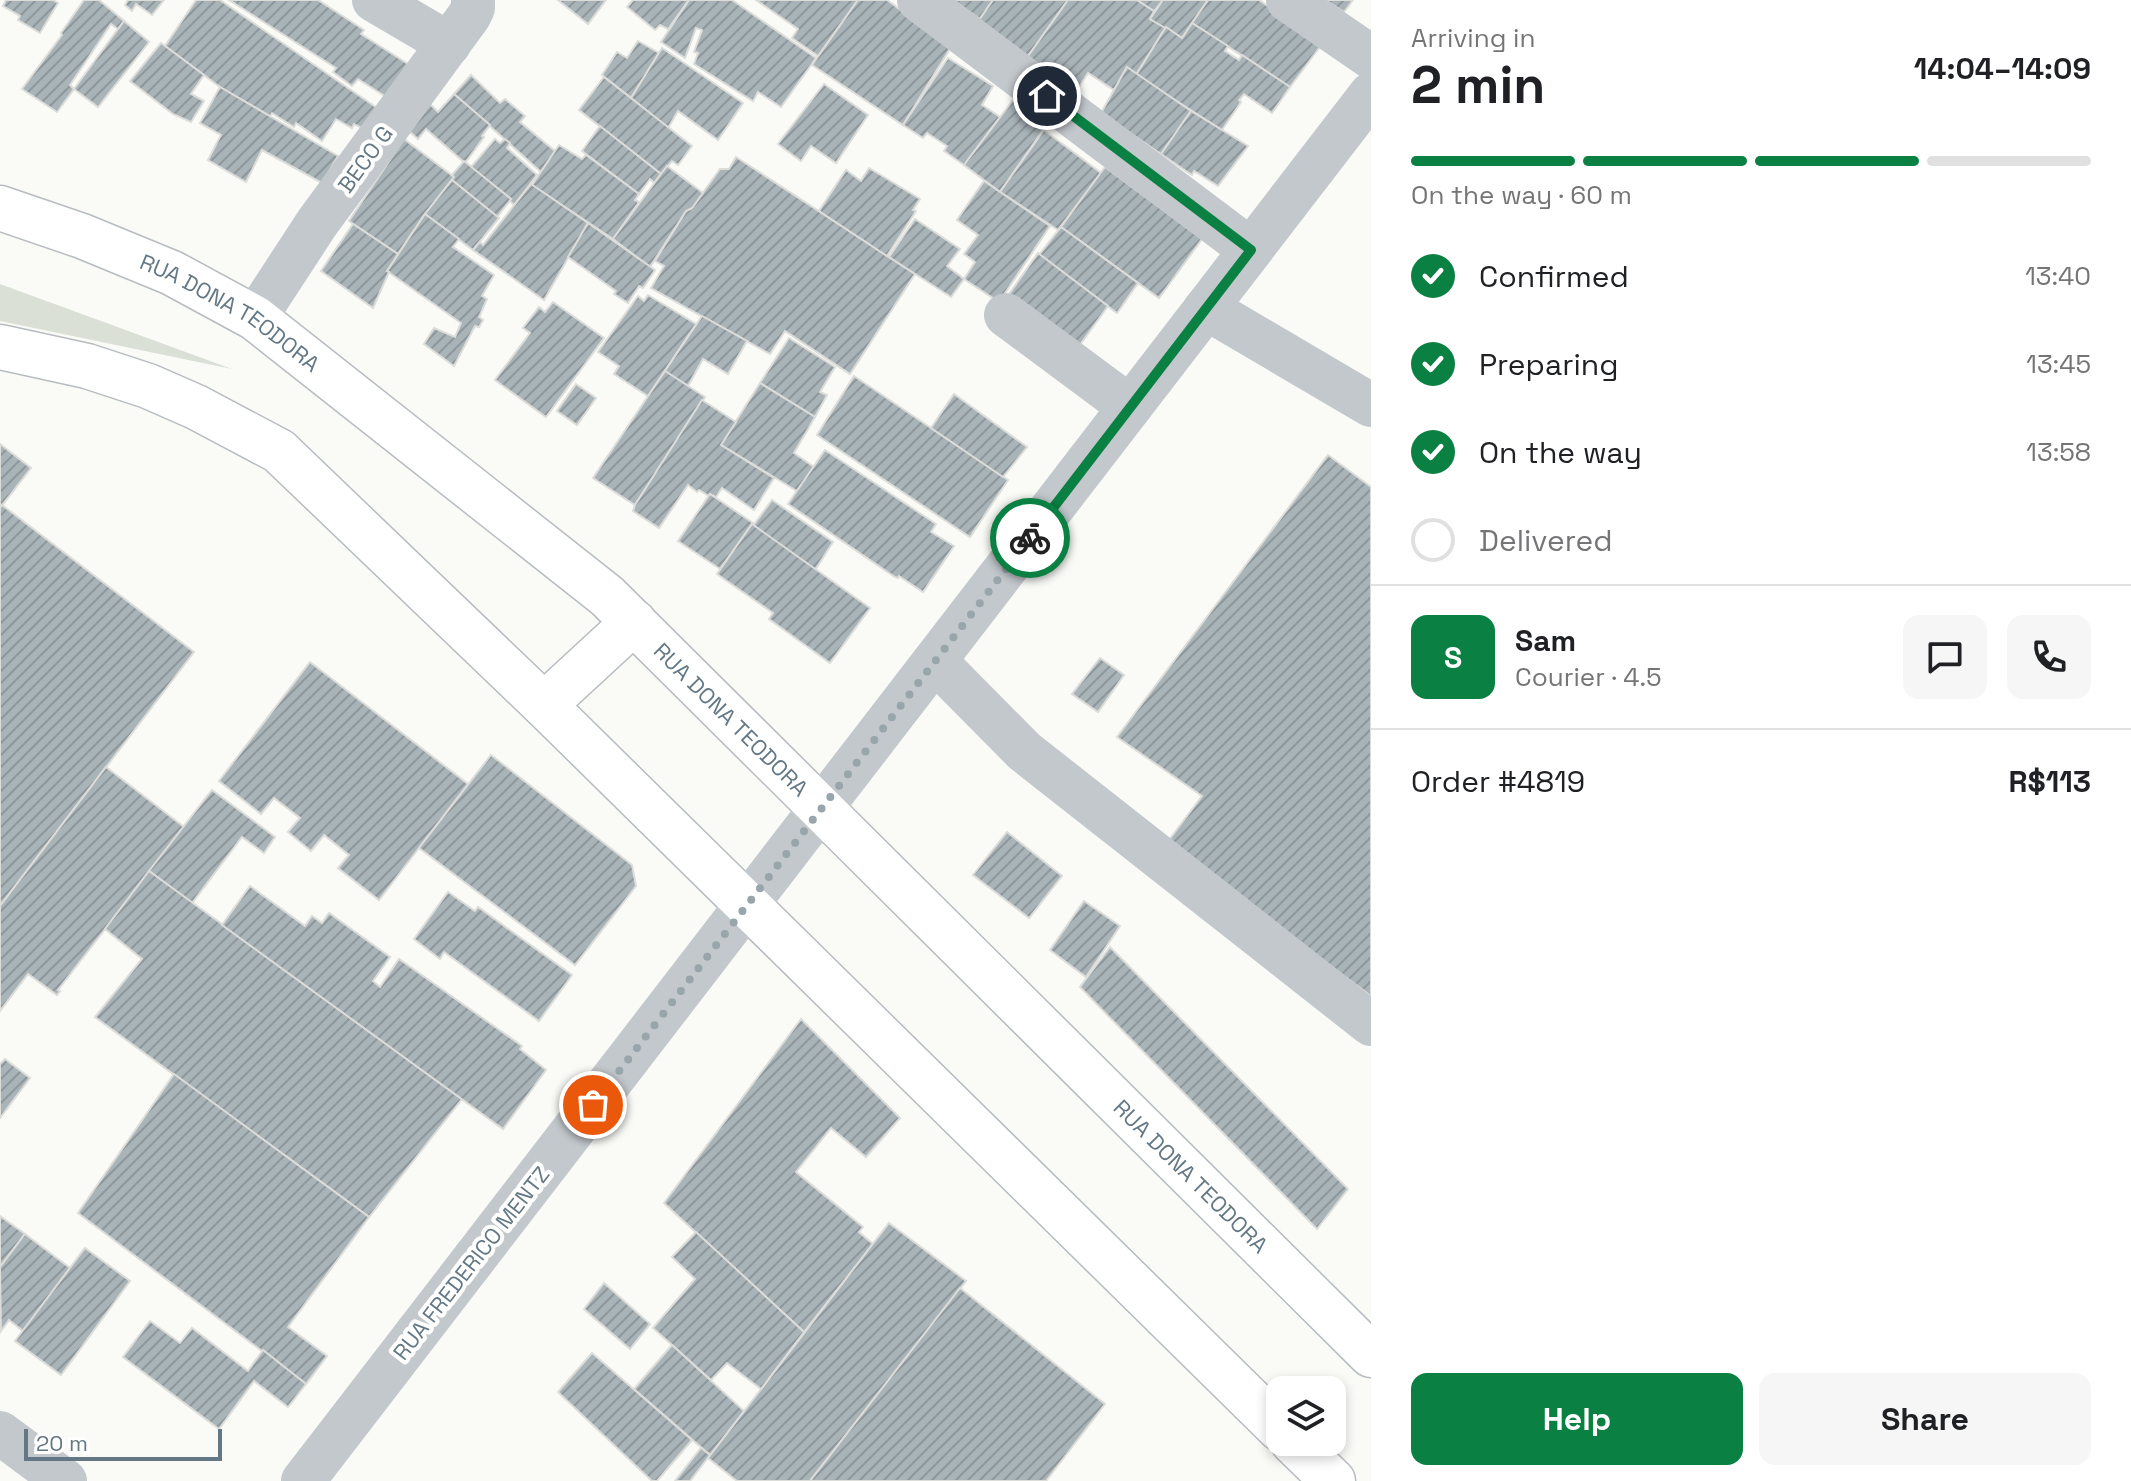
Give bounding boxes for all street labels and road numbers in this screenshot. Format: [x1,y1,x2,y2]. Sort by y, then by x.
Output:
street label: BECO G [331,120,399,198]
street label: RUA DONA TEODORA [136,247,326,378]
street label: RUA DONA TEODORA [648,637,814,802]
street label: RUA DONA TEODORA [1108,1093,1274,1259]
street label: RUA FREDERICO MENTZ [387,1161,555,1365]

